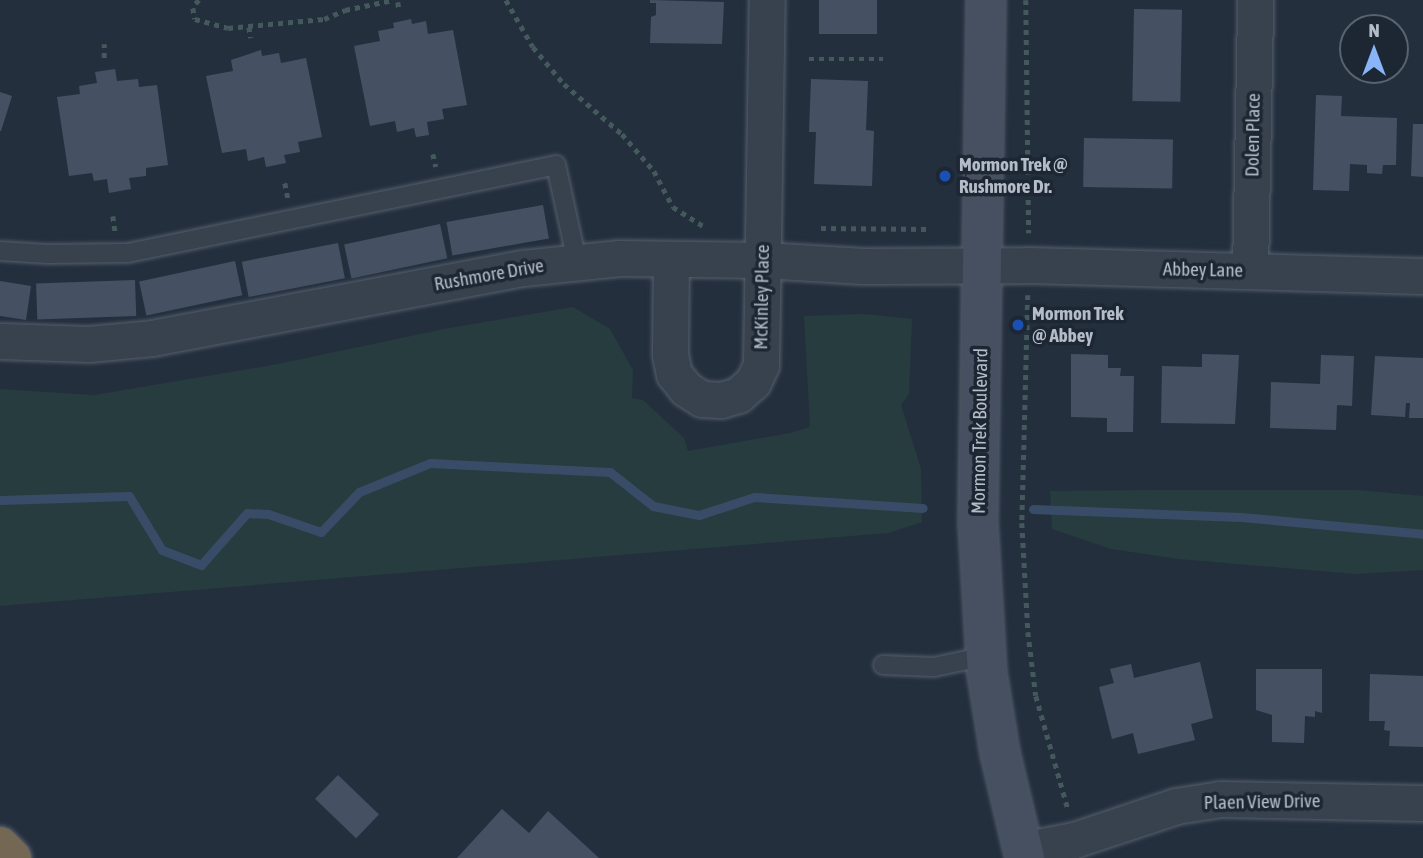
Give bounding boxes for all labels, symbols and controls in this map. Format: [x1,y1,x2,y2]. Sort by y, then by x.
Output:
north arrow [1339,14,1409,84]
text: N [1368,19,1380,41]
street label: Dolen Place [1241,93,1265,177]
place label: Mormon Trek @ Rushmore Dr. [959,154,1068,198]
marker: Mormon Trek @ Rushmore Dr. [937,168,953,184]
street label: McKinley Place [750,244,774,350]
street label: Rushmore Drive [432,254,546,296]
street label: Abbey Lane [1163,258,1243,282]
place label: Mormon Trek @ Abbey [1032,303,1123,347]
marker: Mormon Trek @ Abbey [1010,317,1026,333]
street label: Mormon Trek Boulevard [967,348,993,514]
street label: Plaen View Drive [1204,790,1320,814]

